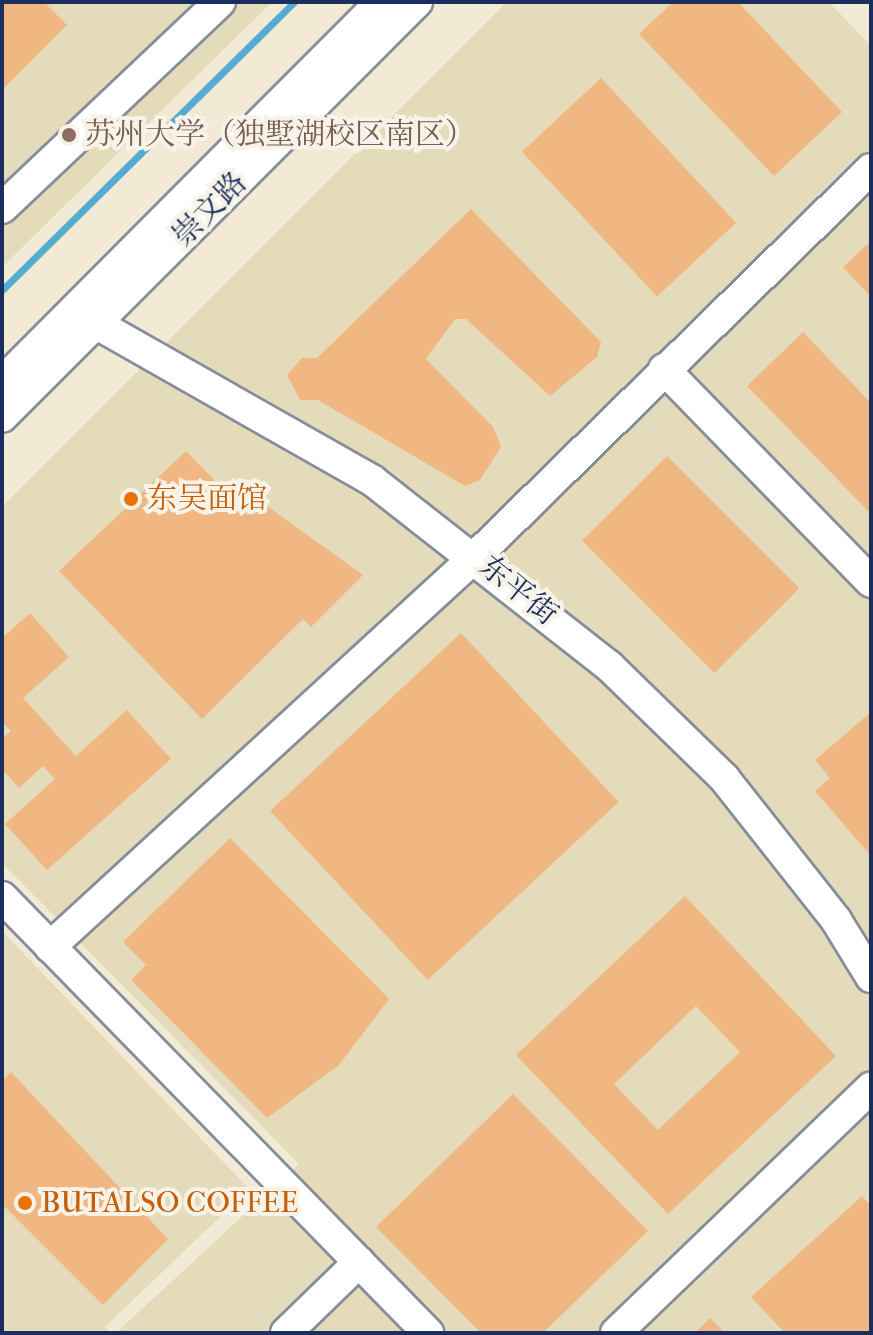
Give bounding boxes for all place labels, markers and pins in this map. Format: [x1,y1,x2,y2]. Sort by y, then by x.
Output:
place label: 苏州大学（独墅湖校区南区） [85,117,475,153]
marker: 苏州大学（独墅湖校区南区） [60,126,78,144]
place label: 东吴面馆 [147,481,267,517]
marker: 东吴面馆 [122,490,140,508]
place label: BUTALSO COFFEE [41,1185,298,1221]
marker: BUTALSO COFFEE [16,1194,34,1212]

